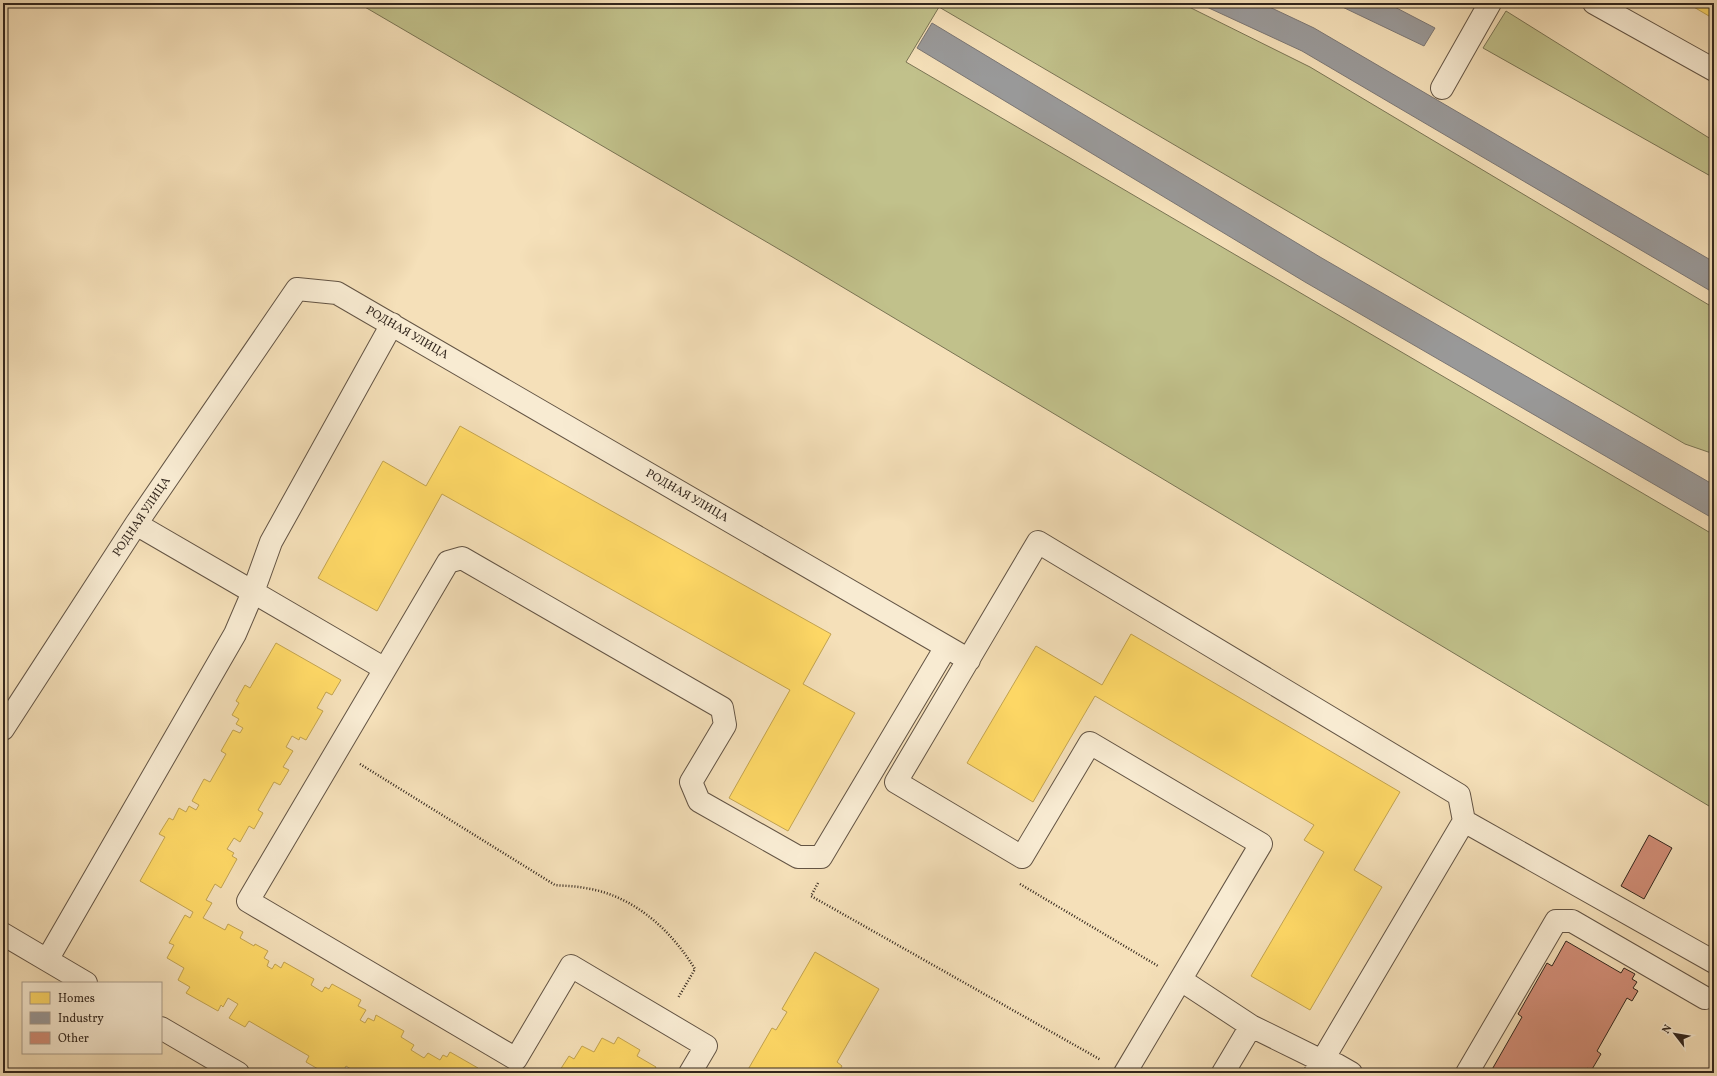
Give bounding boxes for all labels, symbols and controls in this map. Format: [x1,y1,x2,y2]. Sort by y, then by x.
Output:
street label: РОДНАЯ УЛИЦА [363,303,452,364]
street label: РОДНАЯ УЛИЦА [643,466,732,527]
street label: РОДНАЯ УЛИЦА [109,473,175,560]
legend [22,982,162,1054]
text: Homes [58,991,95,1007]
text: Industry [58,1011,104,1027]
north arrow [1655,1014,1695,1054]
text: N [1659,1022,1676,1037]
text: Other [58,1031,89,1047]

